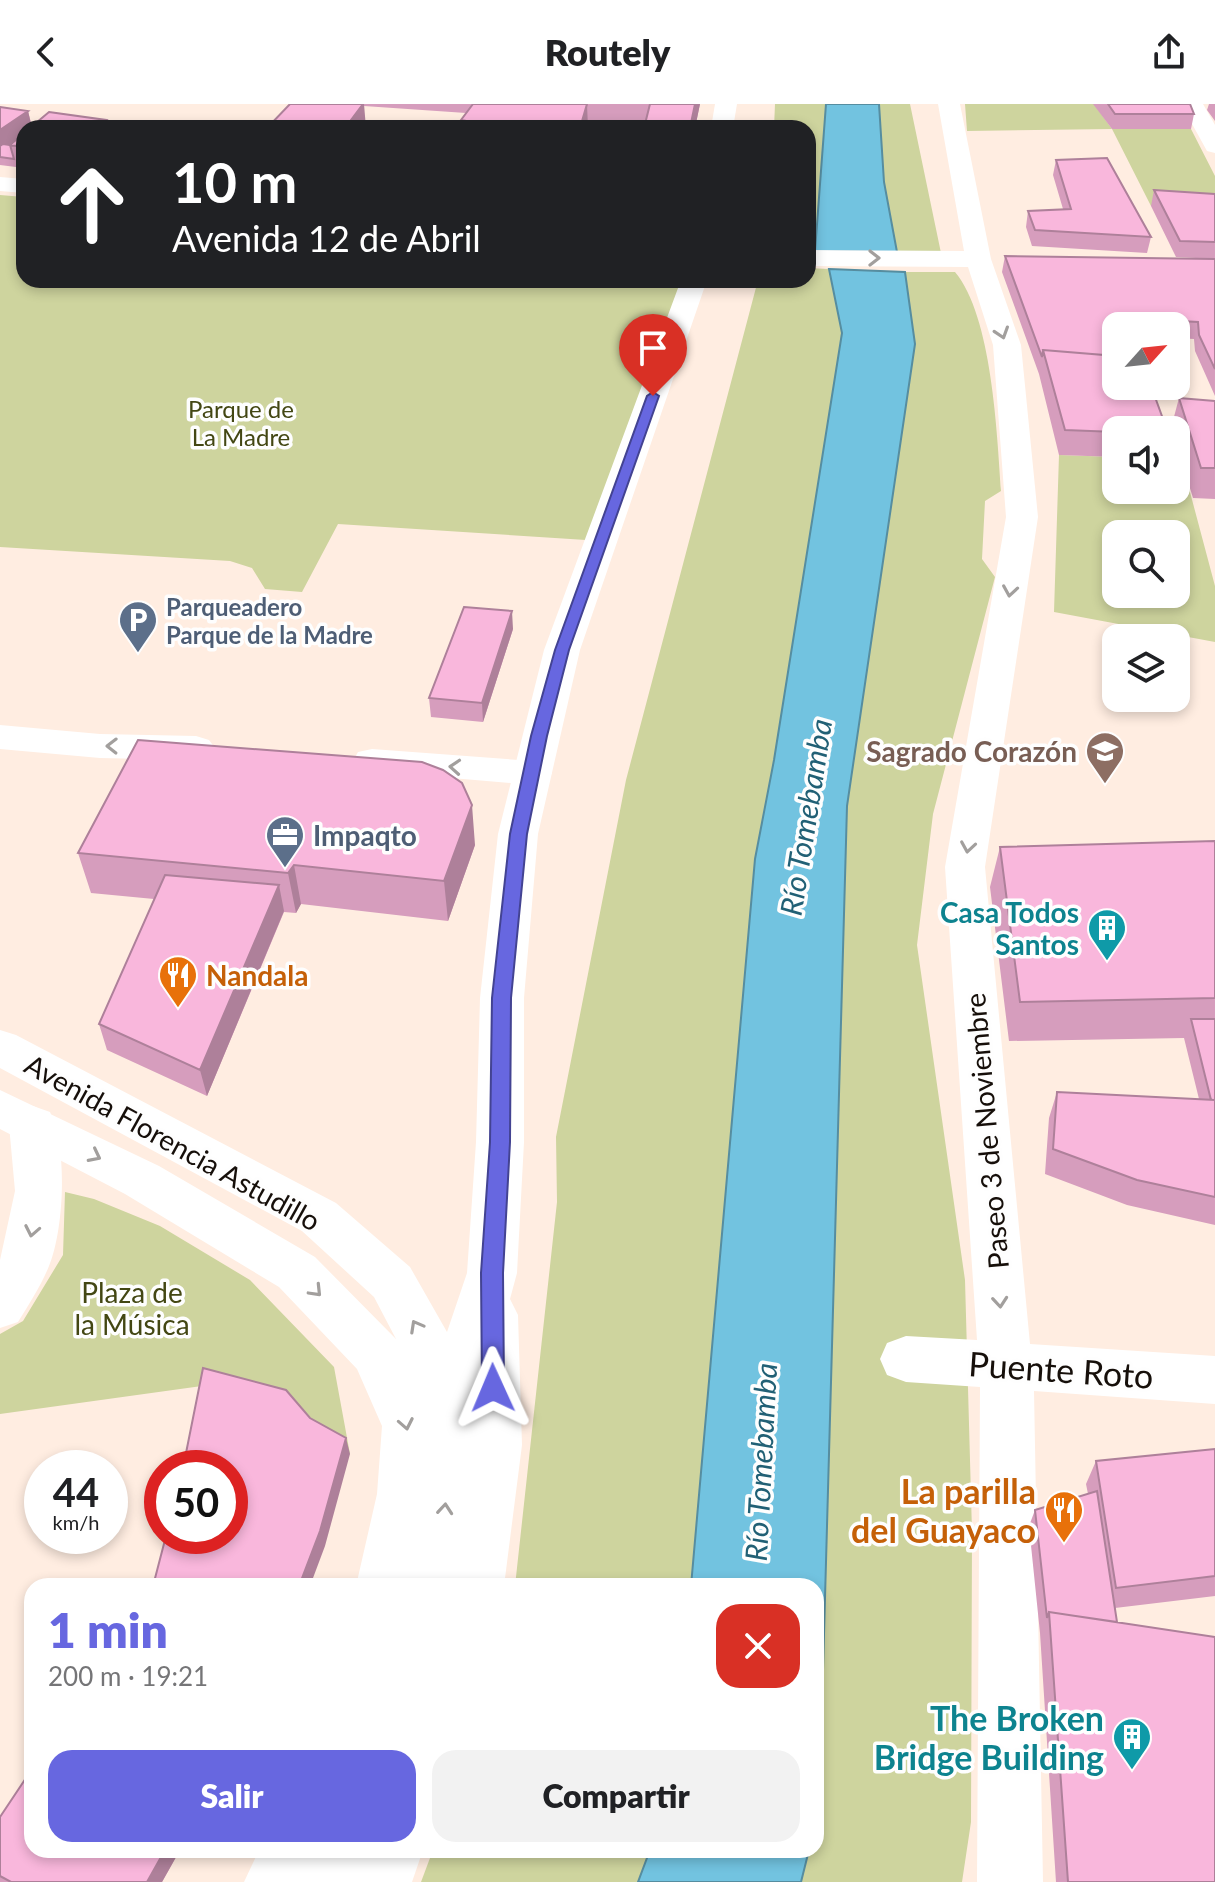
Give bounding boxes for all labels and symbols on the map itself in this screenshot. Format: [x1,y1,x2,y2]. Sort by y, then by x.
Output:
one-way arrow [868,249,881,267]
north arrow [1102,312,1190,400]
pin [619,314,687,396]
one-way arrow [993,325,1009,339]
park label: Parque de La Madre [188,394,294,451]
one-way arrow [1002,584,1019,598]
place label: Parqueadero Parque de la Madre [166,592,373,649]
parking icon: Parqueadero Parque de la Madre [117,599,159,654]
water label: Río Tomebamba [772,716,838,918]
school or university icon: Sagrado Corazón [1084,730,1126,785]
place label: Sagrado Corazón [866,734,1077,768]
one-way arrow [105,737,118,755]
one-way arrow [449,759,462,776]
office icon: Impaqto [264,814,306,869]
place label: Impaqto [313,818,417,852]
one-way arrow [960,841,977,854]
place label: Casa Todos Santos [940,895,1079,961]
building icon: Casa Todos Santos [1086,907,1128,962]
restaurant icon: Nandala [157,954,199,1009]
place label: Nandala [206,958,308,992]
street label: Paseo 3 de Noviembre [957,992,1015,1270]
street label: Avenida Florencia Astudillo [19,1047,327,1237]
one-way arrow [86,1147,101,1162]
one-way arrow [24,1224,41,1237]
park label: Plaza de la Música [74,1275,190,1341]
one-way arrow [306,1282,321,1296]
one-way arrow [991,1296,1008,1309]
one-way arrow [411,1320,426,1334]
street label: Puente Roto [967,1342,1155,1396]
position arrow [451,1346,535,1430]
water label: Río Tomebamba [737,1362,783,1562]
one-way arrow [396,1417,413,1430]
speed limit sign: 50 [144,1450,248,1554]
place label: La parilla del Guayaco [851,1470,1036,1550]
restaurant icon: La parilla del Guayaco [1043,1489,1085,1544]
one-way arrow [436,1502,453,1515]
place label: The Broken Bridge Building [874,1697,1104,1777]
building icon: The Broken Bridge Building [1111,1716,1153,1771]

